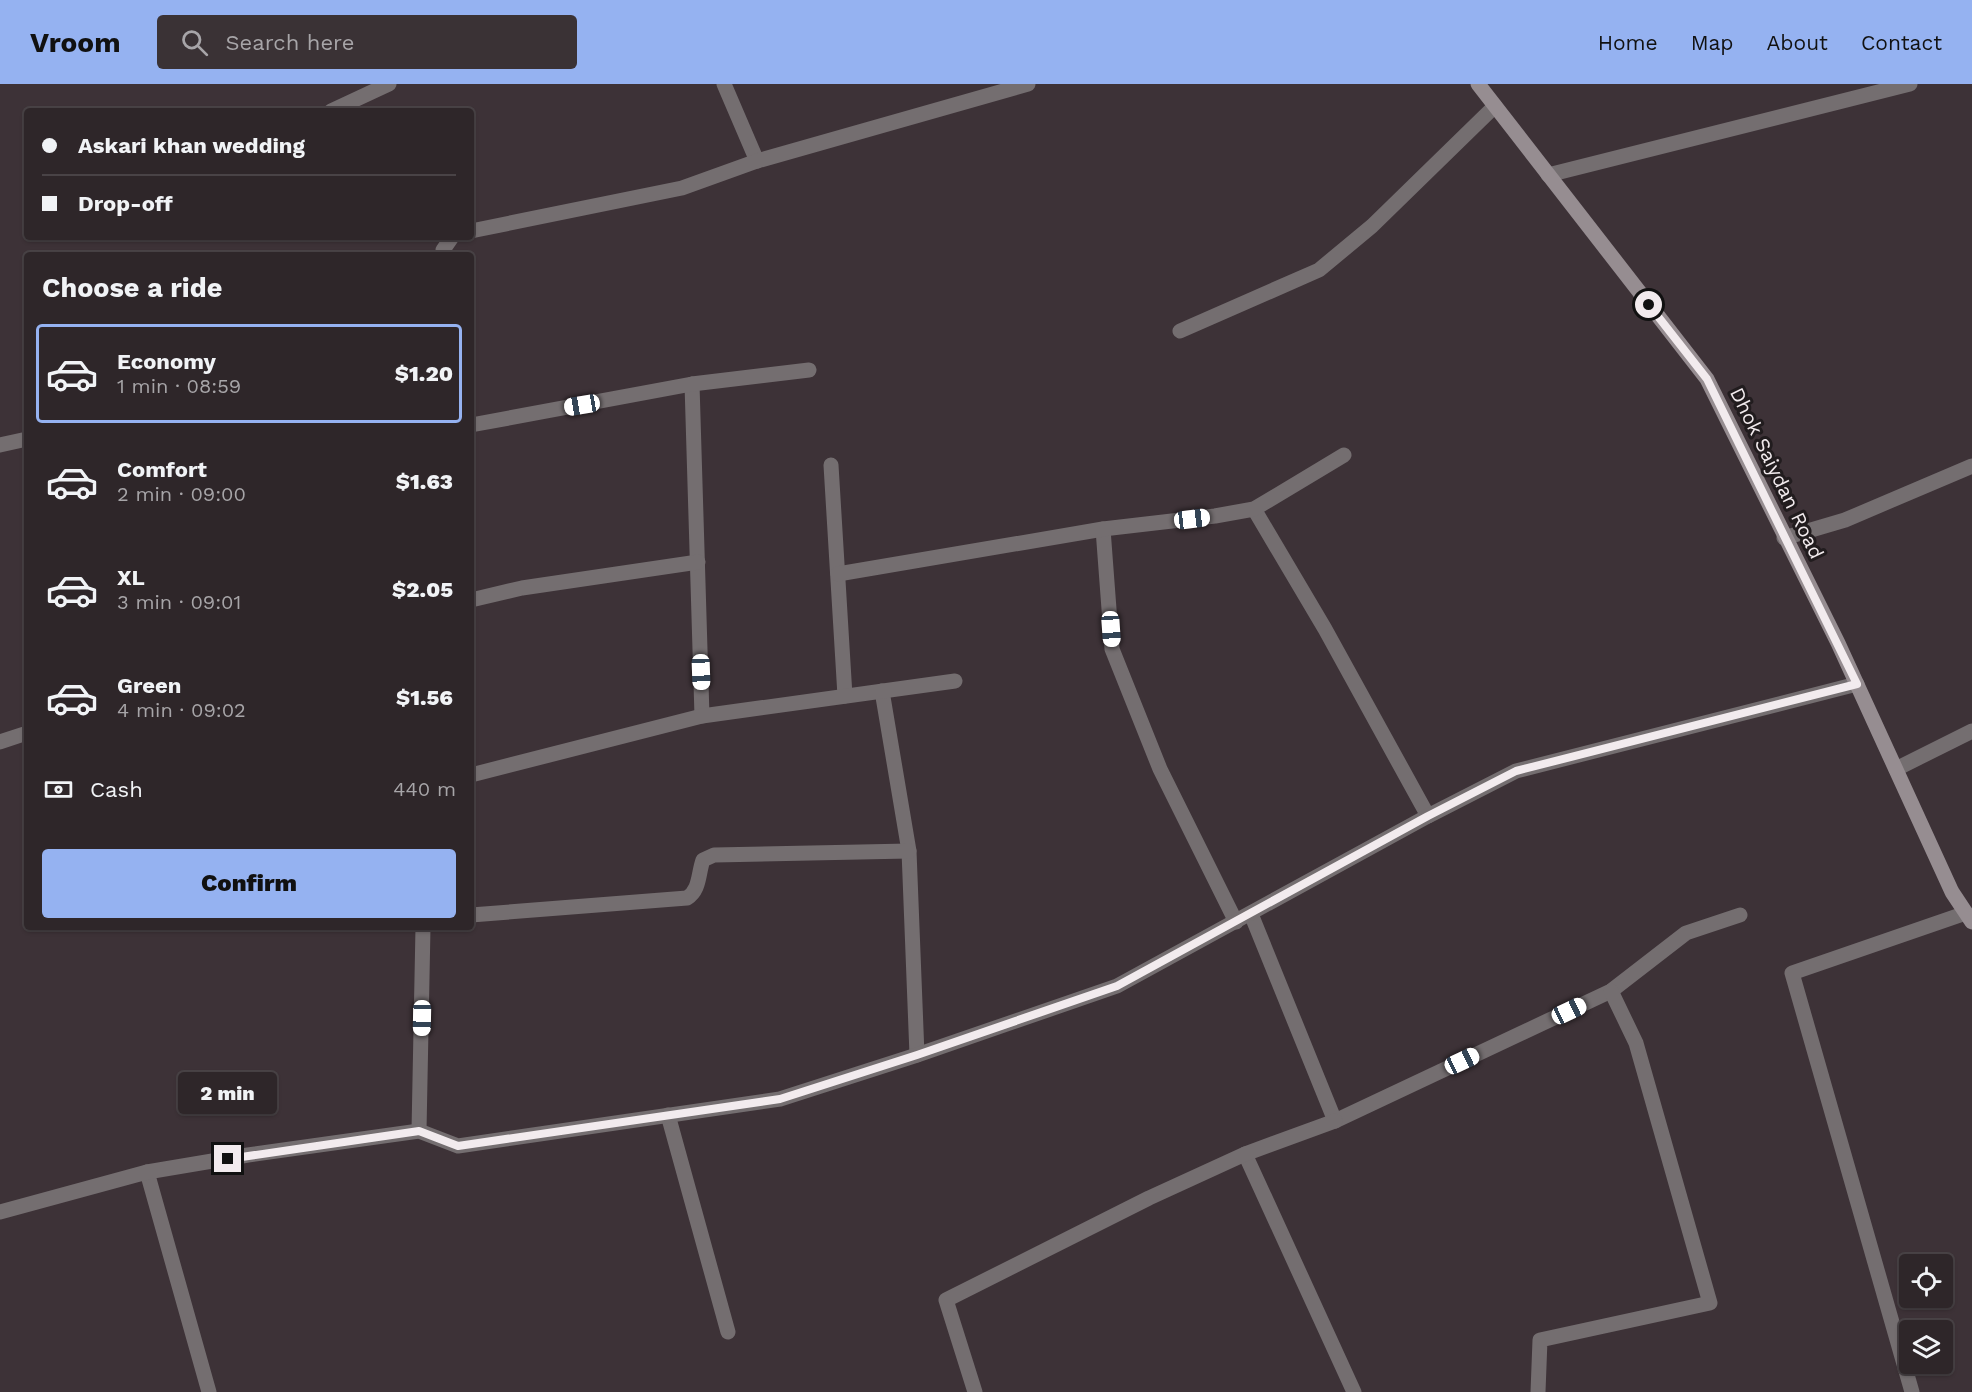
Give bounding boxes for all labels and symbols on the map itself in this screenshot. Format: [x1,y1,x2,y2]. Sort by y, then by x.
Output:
route start [1635,291,1662,318]
street label: Dhok Saiydan Road [1725,383,1829,563]
car [563,393,601,417]
car [1173,508,1211,530]
car [1101,610,1121,648]
car [691,654,711,690]
car [1549,995,1589,1027]
car [413,1000,431,1036]
car [1442,1045,1482,1077]
callout: 2 min [178,1072,278,1114]
route end [214,1145,241,1172]

